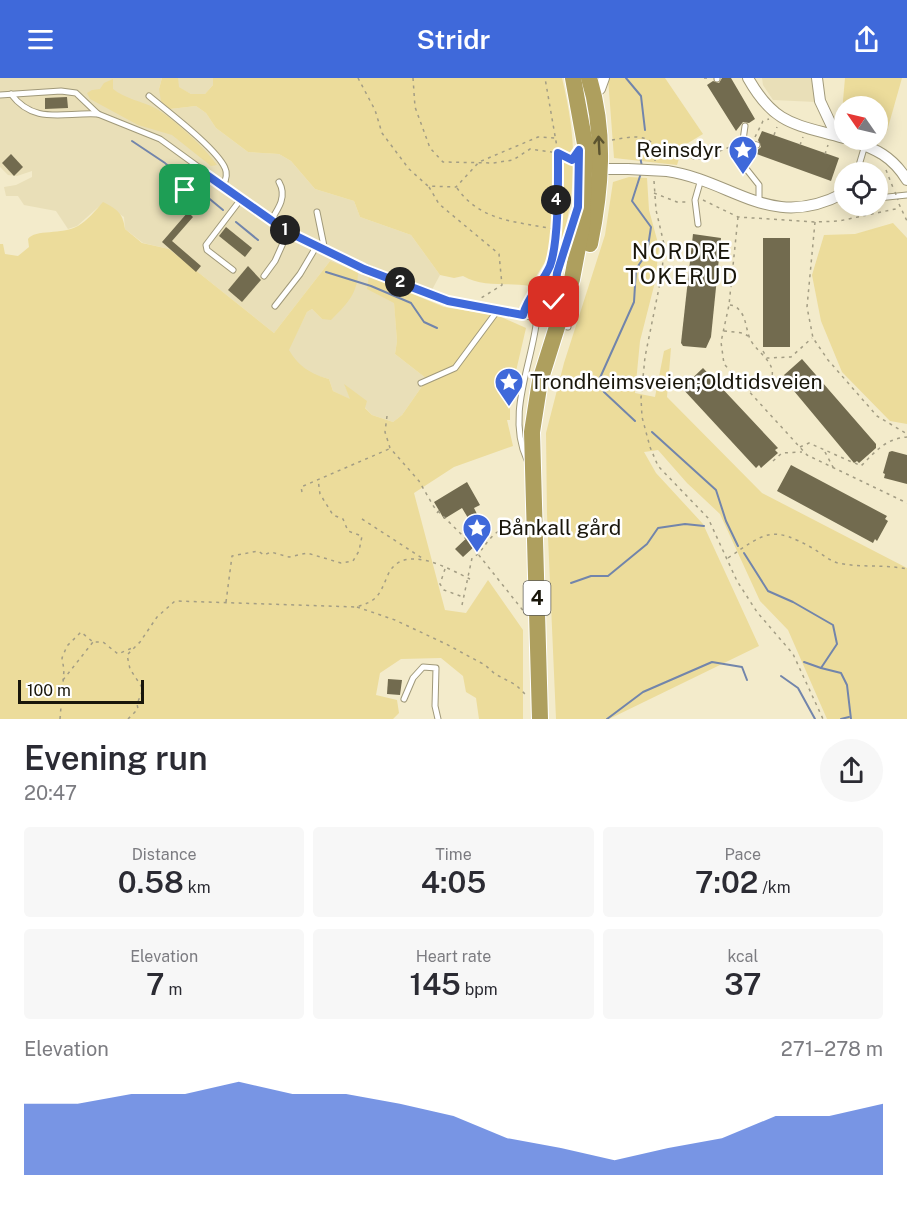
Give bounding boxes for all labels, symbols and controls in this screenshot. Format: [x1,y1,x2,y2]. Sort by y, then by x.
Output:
icon: menu [24,23,57,56]
text: Stridr [417,23,490,55]
icon: share [850,23,883,56]
north arrow [834,96,888,150]
map controls [834,96,888,216]
place icon: Reinsdyr [727,134,759,176]
one-way arrow [594,135,605,155]
place label: Reinsdyr [636,137,722,162]
button: locate [834,162,888,216]
pin [159,164,210,215]
icon: arrive [168,173,201,206]
pin: 4 [541,185,571,215]
text: 4 [551,190,561,209]
pin: 1 [270,215,300,245]
text: 1 [282,220,288,239]
district label: NORDRE TOKERUD [625,238,739,289]
pin: 2 [385,267,415,297]
text: 2 [395,272,405,291]
pin [528,276,579,327]
icon: check [537,285,570,318]
place icon: Trondheimsveien;Oldtidsveien [493,366,525,408]
place label: Trondheimsveien;Oldtidsveien [530,369,823,394]
place icon: Bånkall gård [461,512,493,554]
place label: Bånkall gård [498,515,621,540]
road number: 4 [524,581,550,615]
scale bar [18,677,144,704]
text: 100 m [27,681,71,700]
text: Evening run [24,739,207,777]
button: share [820,739,883,802]
text: 20:47 [24,781,77,805]
text: Distance [132,845,197,864]
text: Time [435,845,472,864]
text: Pace [725,845,761,864]
text: 0.58 [118,864,184,900]
text: 4:05 [421,864,486,900]
text: 7:02 [695,864,758,900]
text: km [184,878,211,897]
text: /km [758,878,791,897]
text: Elevation [130,947,198,966]
text: Heart rate [416,947,491,966]
text: kcal [727,947,758,966]
text: 7 [146,966,165,1002]
text: 145 [409,966,461,1002]
text: 37 [724,966,762,1002]
text: m [165,980,182,999]
text: bpm [461,980,498,999]
text: Elevation [24,1037,109,1061]
text: 271–278 m [781,1037,883,1061]

